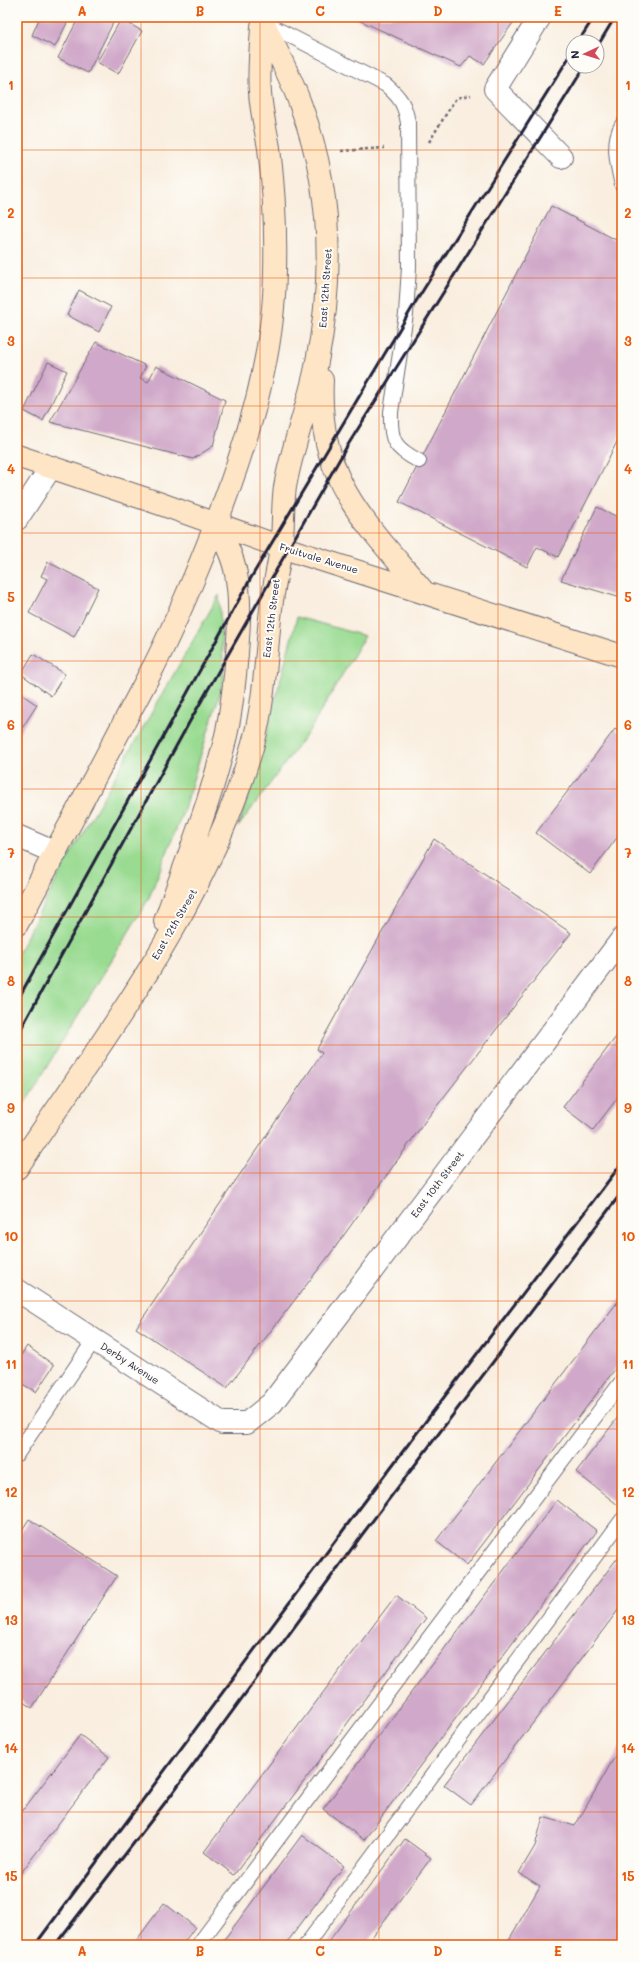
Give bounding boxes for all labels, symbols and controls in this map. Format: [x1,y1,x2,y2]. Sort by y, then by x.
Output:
text: A [77,2,87,19]
text: B [196,2,205,19]
text: C [315,2,325,19]
text: D [433,2,443,19]
text: E [554,2,562,19]
north arrow [565,34,605,74]
text: N [567,50,582,59]
text: 1 [8,76,14,93]
text: 1 [625,76,631,93]
text: 2 [7,204,15,221]
text: 2 [624,204,632,221]
street label: East 12th Street [315,248,335,328]
text: 3 [7,332,15,349]
text: 3 [624,332,632,349]
text: 4 [7,460,15,477]
text: 4 [624,460,632,477]
street label: Fruitvale Avenue [278,539,360,577]
street label: East 12th Street [259,578,283,658]
text: 5 [7,588,15,605]
text: 5 [624,588,632,605]
text: 6 [7,716,15,733]
text: 6 [624,716,632,733]
text: 7 [7,844,15,861]
text: 7 [624,844,632,861]
street label: East 12th Street [148,886,200,962]
text: 8 [7,972,15,989]
text: 8 [624,972,632,989]
text: 9 [7,1099,15,1116]
text: 9 [624,1099,632,1116]
street label: East 10th Street [407,1148,467,1220]
text: 10 [4,1227,18,1244]
text: 10 [621,1227,635,1244]
street label: Derby Avenue [98,1339,162,1387]
text: 11 [5,1355,17,1372]
text: 11 [622,1355,634,1372]
text: 12 [4,1483,18,1500]
text: 12 [621,1483,635,1500]
text: 13 [4,1611,18,1628]
text: 13 [621,1611,635,1628]
text: 14 [4,1739,18,1756]
text: 14 [621,1739,635,1756]
text: 15 [4,1867,18,1884]
text: 15 [621,1867,635,1884]
text: A [77,1942,87,1959]
text: B [196,1942,205,1959]
text: C [315,1942,325,1959]
text: D [433,1942,443,1959]
text: E [554,1942,562,1959]

